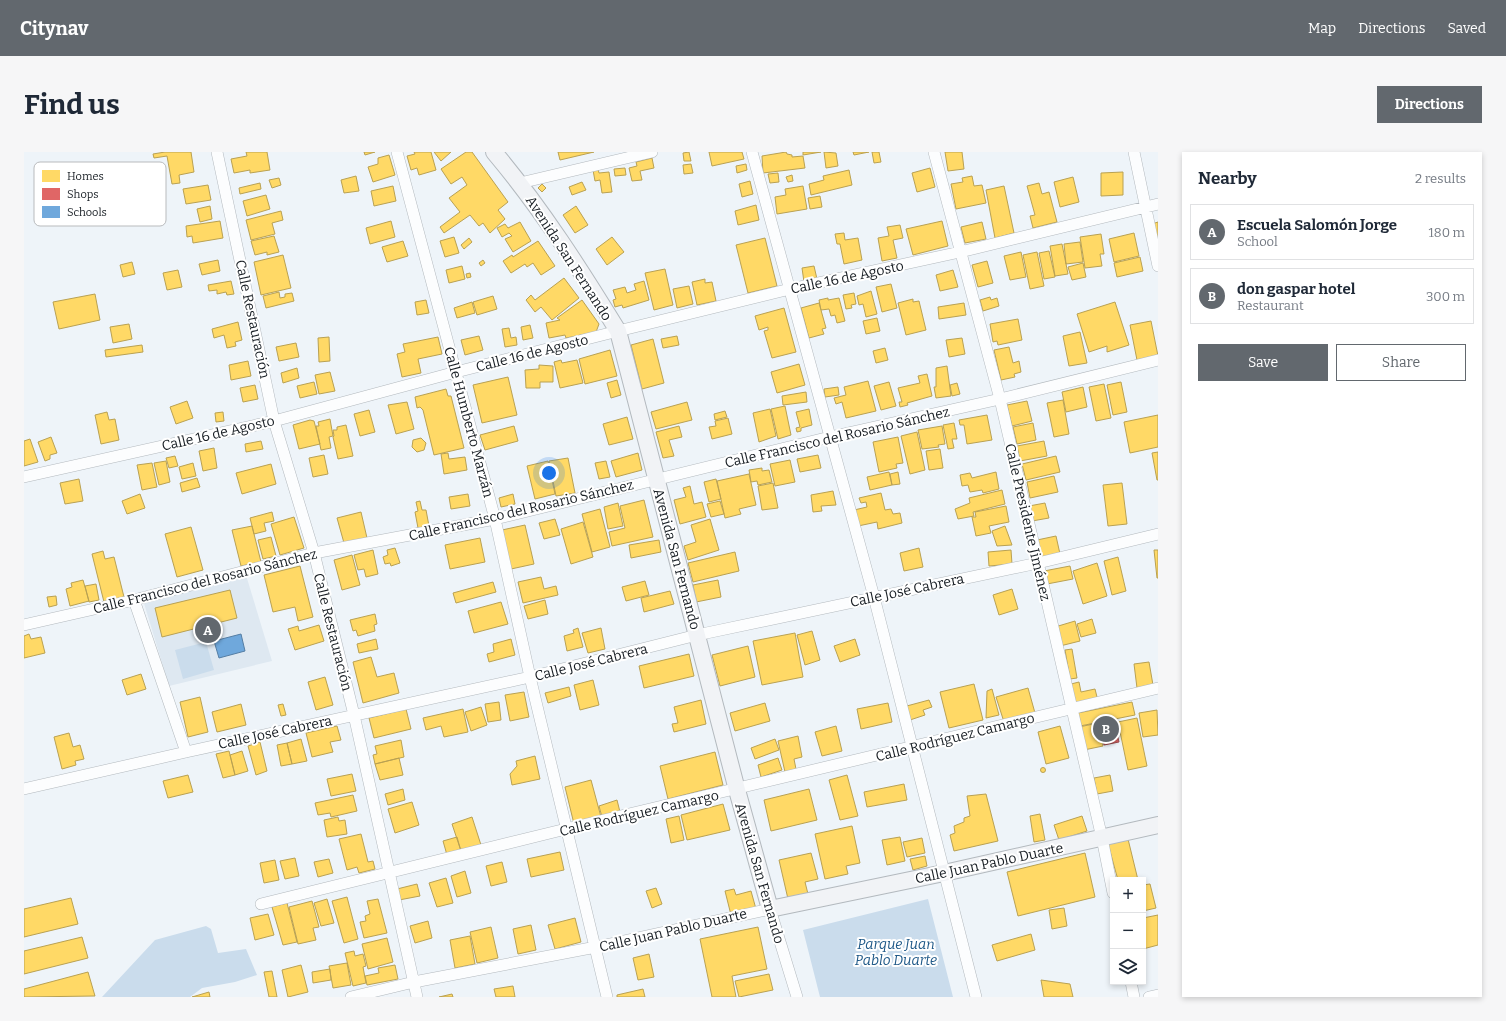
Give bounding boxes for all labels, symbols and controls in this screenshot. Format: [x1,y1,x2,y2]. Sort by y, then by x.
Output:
text: Citynav [20,17,88,40]
text: Map [1308,20,1336,37]
text: Directions [1358,20,1426,37]
text: Saved [1448,20,1486,37]
button: Directions [1377,86,1482,123]
text: Find us [24,88,120,121]
legend [34,162,166,226]
text: Nearby [1198,168,1257,189]
text: Homes [67,170,104,183]
text: 2 results [1415,171,1466,186]
text: Shops [67,188,99,201]
street label: Avenida San Fernando [522,193,615,324]
text: Schools [67,206,107,219]
text: Escuela Salomón Jorge [1237,216,1397,234]
text: A [1207,225,1217,240]
text: 180 m [1429,225,1465,240]
text: School [1237,234,1278,249]
street label: Calle 16 de Agosto [789,257,905,298]
street label: Calle Restauración [232,258,273,380]
text: don gaspar hotel [1237,280,1355,298]
text: B [1208,289,1216,304]
text: 300 m [1426,289,1465,304]
text: Restaurant [1237,298,1304,313]
street label: Calle 16 de Agosto [474,331,590,376]
button: Save [1198,344,1328,381]
button: Share [1336,344,1466,381]
street label: Calle Humberto Marzán [440,345,497,499]
street label: Calle Francisco del Rosario Sánchez [723,403,951,472]
street label: Calle 16 de Agosto [160,412,276,455]
street label: Calle Presidente Jiménez [1001,442,1054,603]
your location [539,463,559,483]
street label: Calle Francisco del Rosario Sánchez [407,476,635,545]
street label: Avenida San Fernando [649,487,704,632]
street label: Calle Francisco del Rosario Sánchez [91,545,319,618]
street label: Calle José Cabrera [849,570,966,611]
street label: Calle Restauración [310,571,355,693]
pin: A [195,615,221,645]
street label: Calle José Cabrera [533,640,650,685]
street label: Calle Rodríguez Camargo [874,710,1036,765]
street label: Calle José Cabrera [217,712,334,753]
pin: B [1093,714,1119,744]
street label: Calle Rodríguez Camargo [558,787,720,840]
street label: Avenida San Fernando [731,801,788,945]
street label: Calle Juan Pablo Duarte [913,839,1065,888]
map controls [1110,877,1146,985]
button: + [1110,877,1146,913]
street label: Calle Juan Pablo Duarte [598,905,749,956]
button: − [1110,913,1146,949]
park label: Parque Juan Pablo Duarte [855,936,937,969]
button: layers [1110,949,1146,985]

